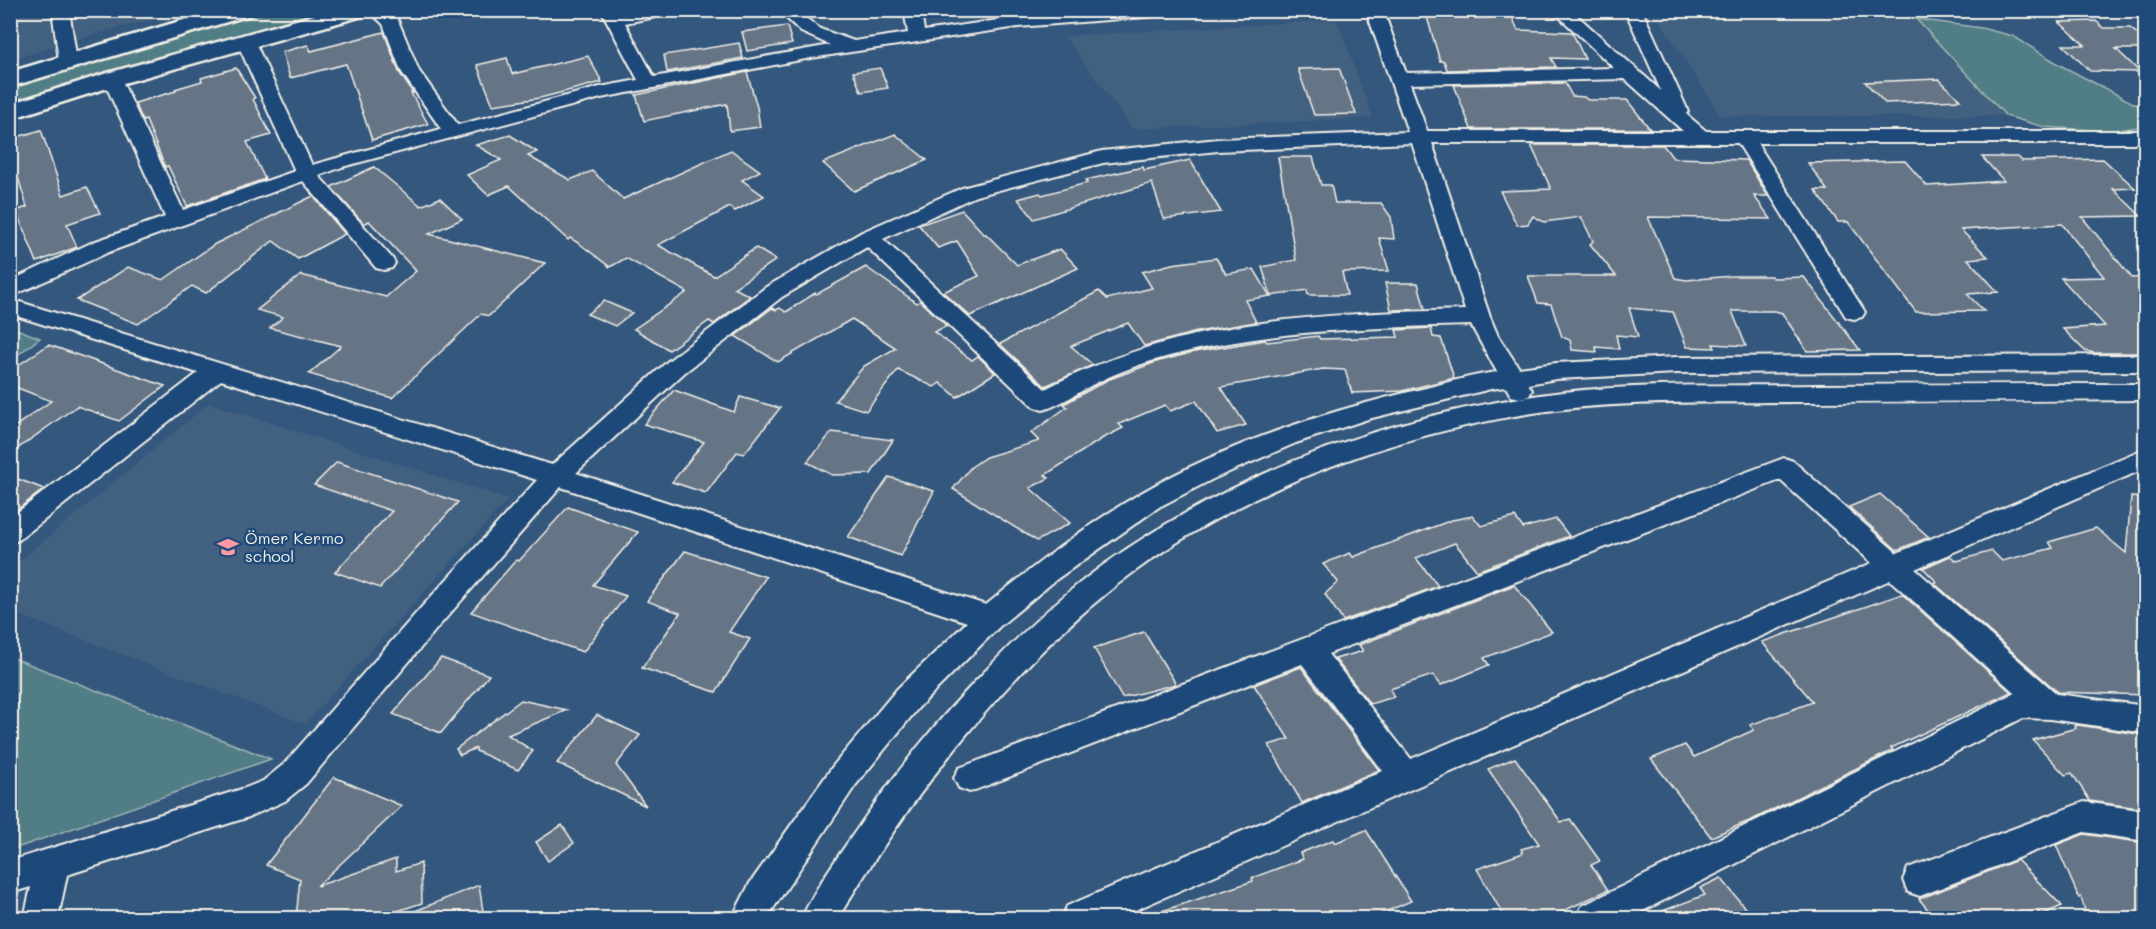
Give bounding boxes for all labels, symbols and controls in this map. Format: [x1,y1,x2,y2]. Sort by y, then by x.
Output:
place label: Ömer Kermo school [245,527,343,566]
school or university icon: Ömer Kermo school [216,535,240,559]

